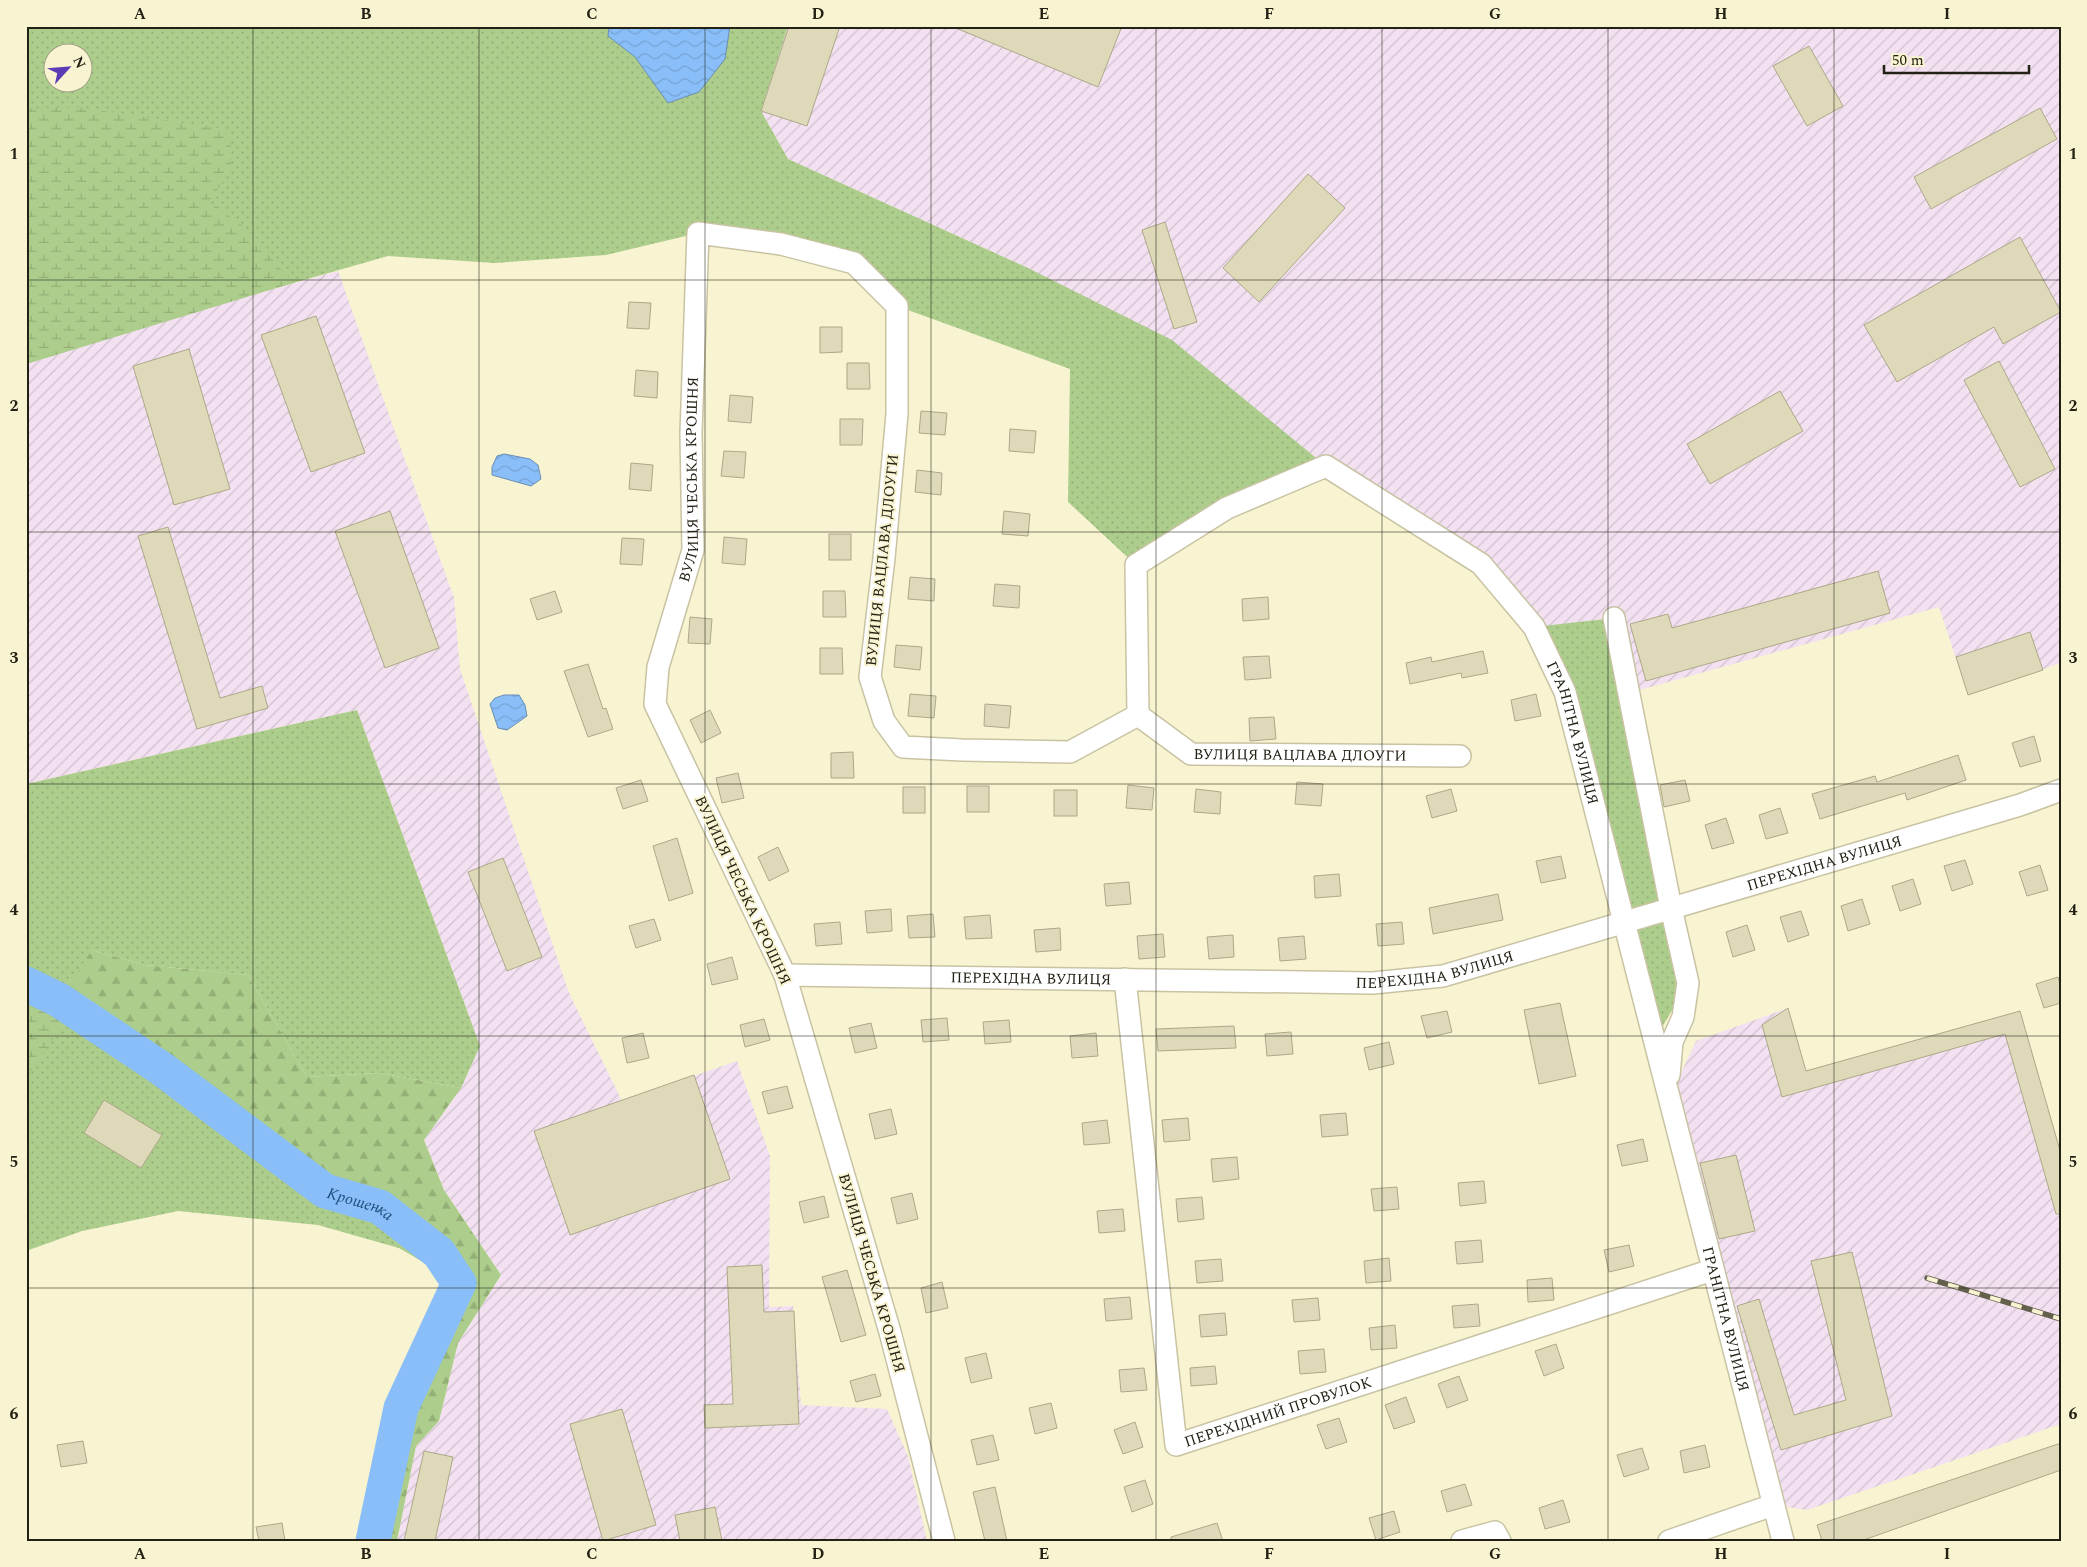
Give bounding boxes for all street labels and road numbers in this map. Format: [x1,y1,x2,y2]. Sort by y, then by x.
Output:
street label: ВУЛИЦЯ ЧЕСЬКА КРОШНЯ [673,376,705,585]
street label: ВУЛИЦЯ ВАЦЛАВА ДЛОУГИ [860,453,905,667]
street label: ГРАНІТНА ВУЛИЦЯ [1540,657,1604,807]
street label: ВУЛИЦЯ ВАЦЛАВА ДЛОУГИ [1193,743,1407,768]
street label: ВУЛИЦЯ ЧЕСЬКА КРОШНЯ [689,792,797,989]
street label: ПЕРЕХІДНА ВУЛИЦЯ [1744,830,1905,897]
street label: ПЕРЕХІДНА ВУЛИЦЯ [1355,945,1516,995]
street label: ПЕРЕХІДНА ВУЛИЦЯ [950,966,1112,991]
street label: ВУЛИЦЯ ЧЕСЬКА КРОШНЯ [832,1171,911,1375]
street label: ГРАНІТНА ВУЛИЦЯ [1696,1244,1755,1394]
street label: ПЕРЕХІДНИЙ ПРОВУЛОК [1181,1371,1375,1454]

